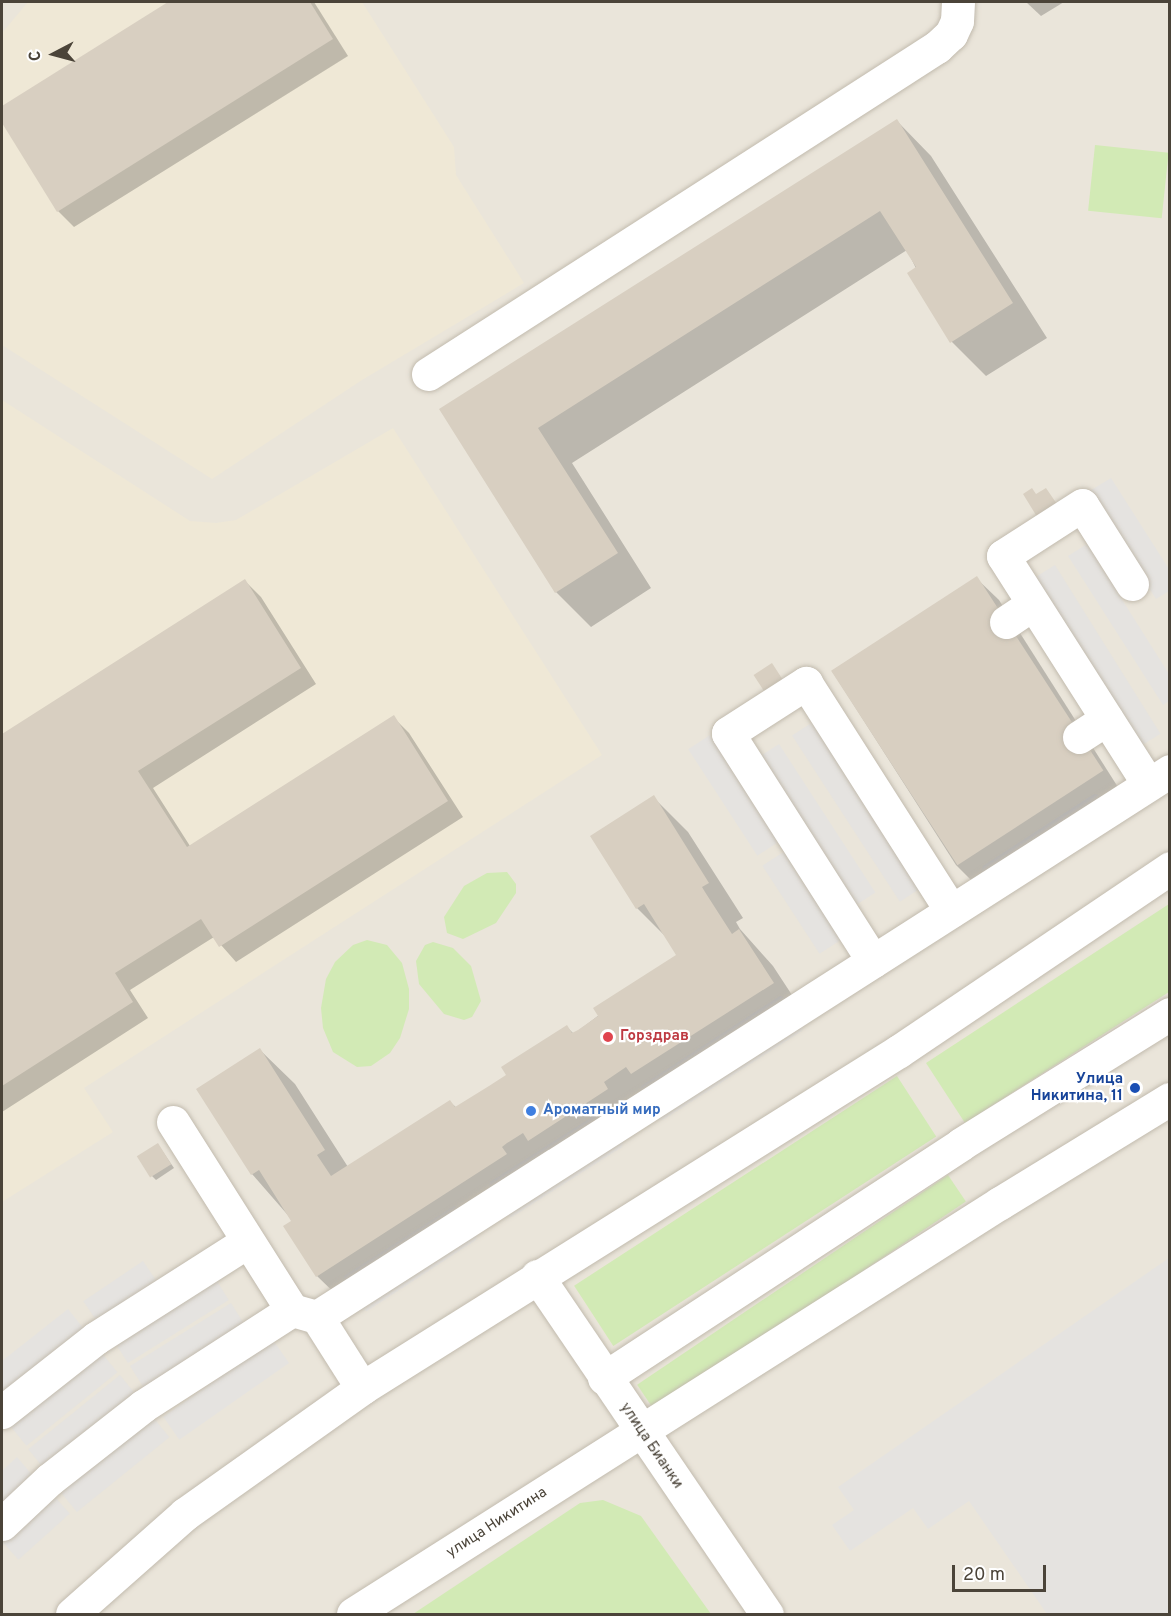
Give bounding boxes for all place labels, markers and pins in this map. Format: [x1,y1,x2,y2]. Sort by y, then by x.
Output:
place label: Горздрав [620,1028,689,1046]
marker: Горздрав [601,1030,615,1044]
place label: Улица Никитина, 11 [1031,1070,1123,1105]
marker: Улица Никитина, 11 [1128,1081,1142,1095]
place label: Ароматный мир [543,1102,661,1120]
marker: Ароматный мир [524,1104,538,1118]

